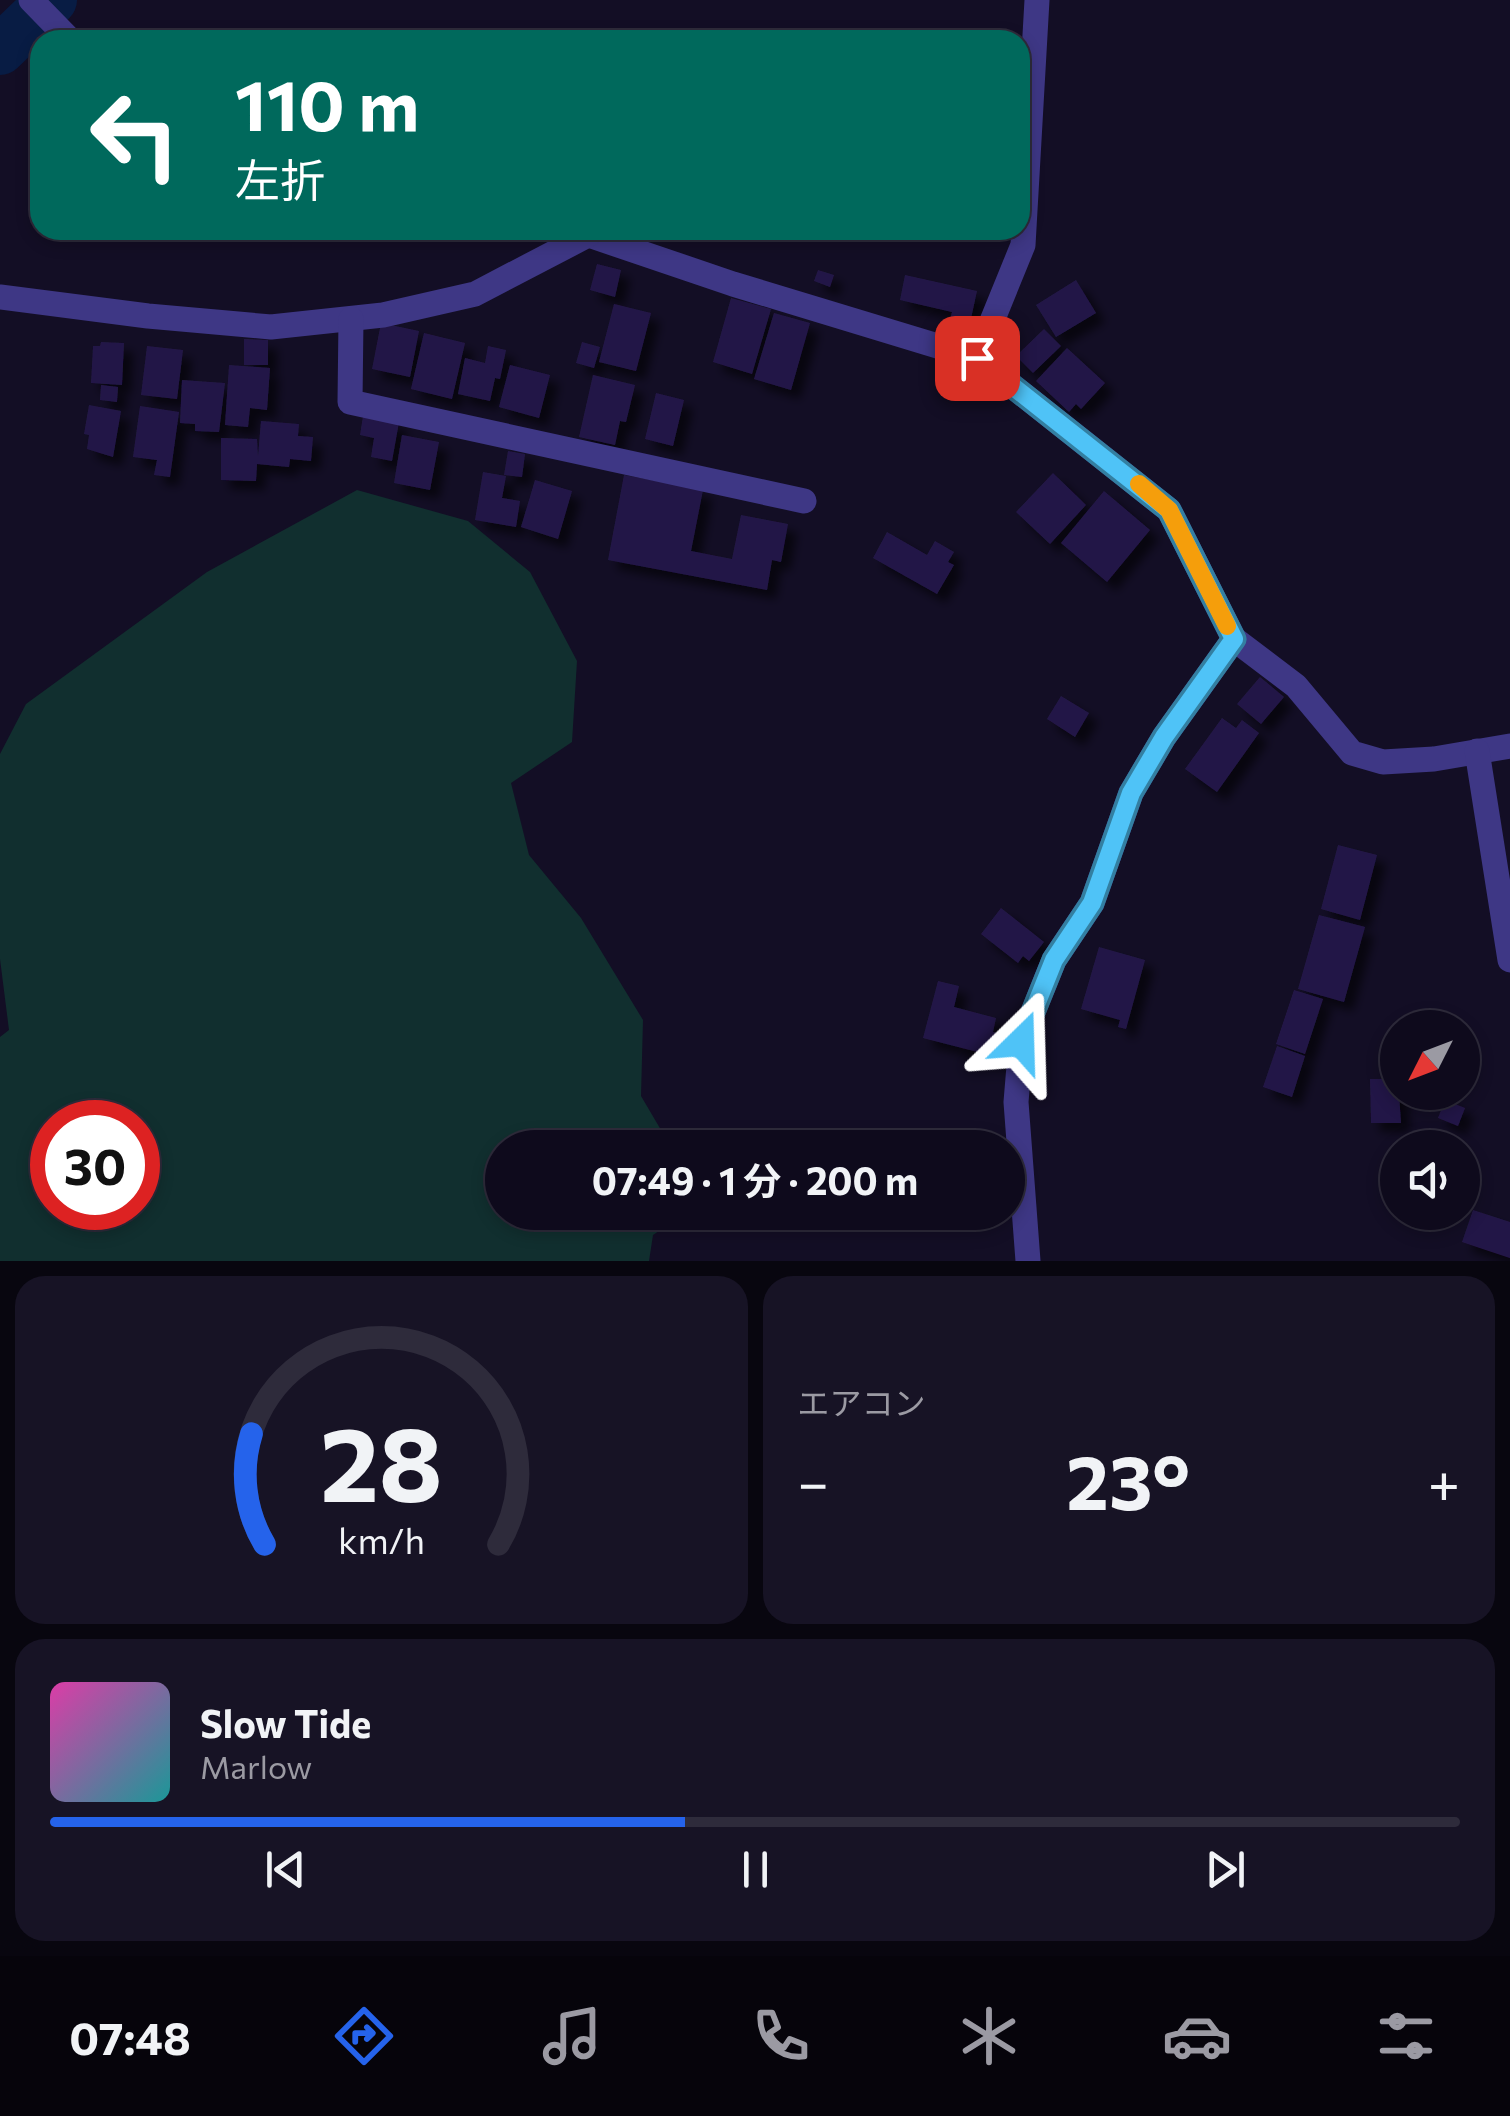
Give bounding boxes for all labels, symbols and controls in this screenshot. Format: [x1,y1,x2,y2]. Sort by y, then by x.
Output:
text: 110 m [235,60,419,145]
icon: left [70,70,200,200]
text: 左折 [235,151,325,206]
pin [935,316,1020,401]
icon: arrive [950,331,1005,386]
position arrow [969,990,1073,1094]
north arrow [1380,1010,1480,1110]
map controls [1380,1010,1480,1230]
speed limit sign: 30 [30,1100,160,1230]
button: sound [1380,1130,1480,1230]
text: 07:49 · 1 分 · 200 m [592,1156,918,1203]
text: エアコン [798,1382,926,1422]
text: 28 [320,1396,443,1523]
text: 23° [1066,1434,1190,1525]
text: − [798,1447,829,1514]
text: + [1428,1447,1460,1514]
text: km/h [338,1518,425,1561]
text: Slow Tide [200,1699,371,1746]
text: Marlow [200,1746,312,1786]
icon: previous [258,1842,313,1897]
icon: pause [728,1842,783,1897]
icon: next [1198,1842,1253,1897]
icon: directions [329,2001,399,2071]
icon: music [537,2001,607,2071]
icon: phone [746,2001,816,2071]
icon: climate [954,2001,1024,2071]
icon: car [1162,2001,1232,2071]
icon: filters [1371,2001,1441,2071]
text: 07:48 [69,2009,191,2064]

